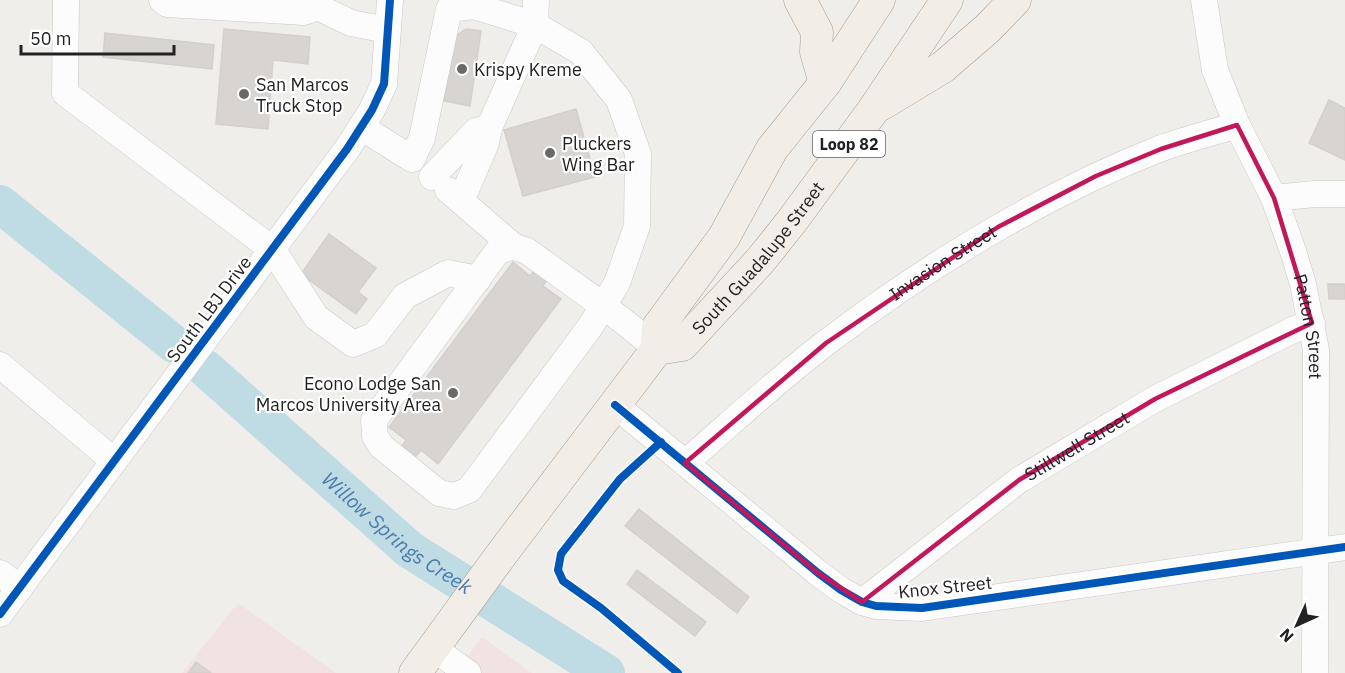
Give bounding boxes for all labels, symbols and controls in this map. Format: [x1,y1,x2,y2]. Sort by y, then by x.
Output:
scale bar [21,18,174,56]
text: 50 m [30,27,72,50]
place label: Krispy Kreme [474,58,582,81]
marker: Krispy Kreme [455,62,469,76]
place label: San Marcos Truck Stop [256,73,349,117]
marker: San Marcos Truck Stop [237,87,251,101]
road number: Loop 82 [813,131,885,157]
place label: Pluckers Wing Bar [562,132,635,176]
marker: Pluckers Wing Bar [543,146,557,160]
street label: South Guadalupe Street [687,177,829,339]
street label: Invasion Street [884,220,1000,305]
street label: South LBJ Drive [161,251,257,367]
street label: Patton Street [1289,271,1328,379]
place label: Econo Lodge San Marcos University Area [256,372,441,416]
marker: Econo Lodge San Marcos University Area [446,386,460,400]
street label: Stillwell Street [1020,406,1133,486]
water label: Willow Springs Creek [317,465,478,600]
street label: Knox Street [897,571,993,603]
north arrow [1267,595,1327,655]
text: N [1275,624,1298,647]

